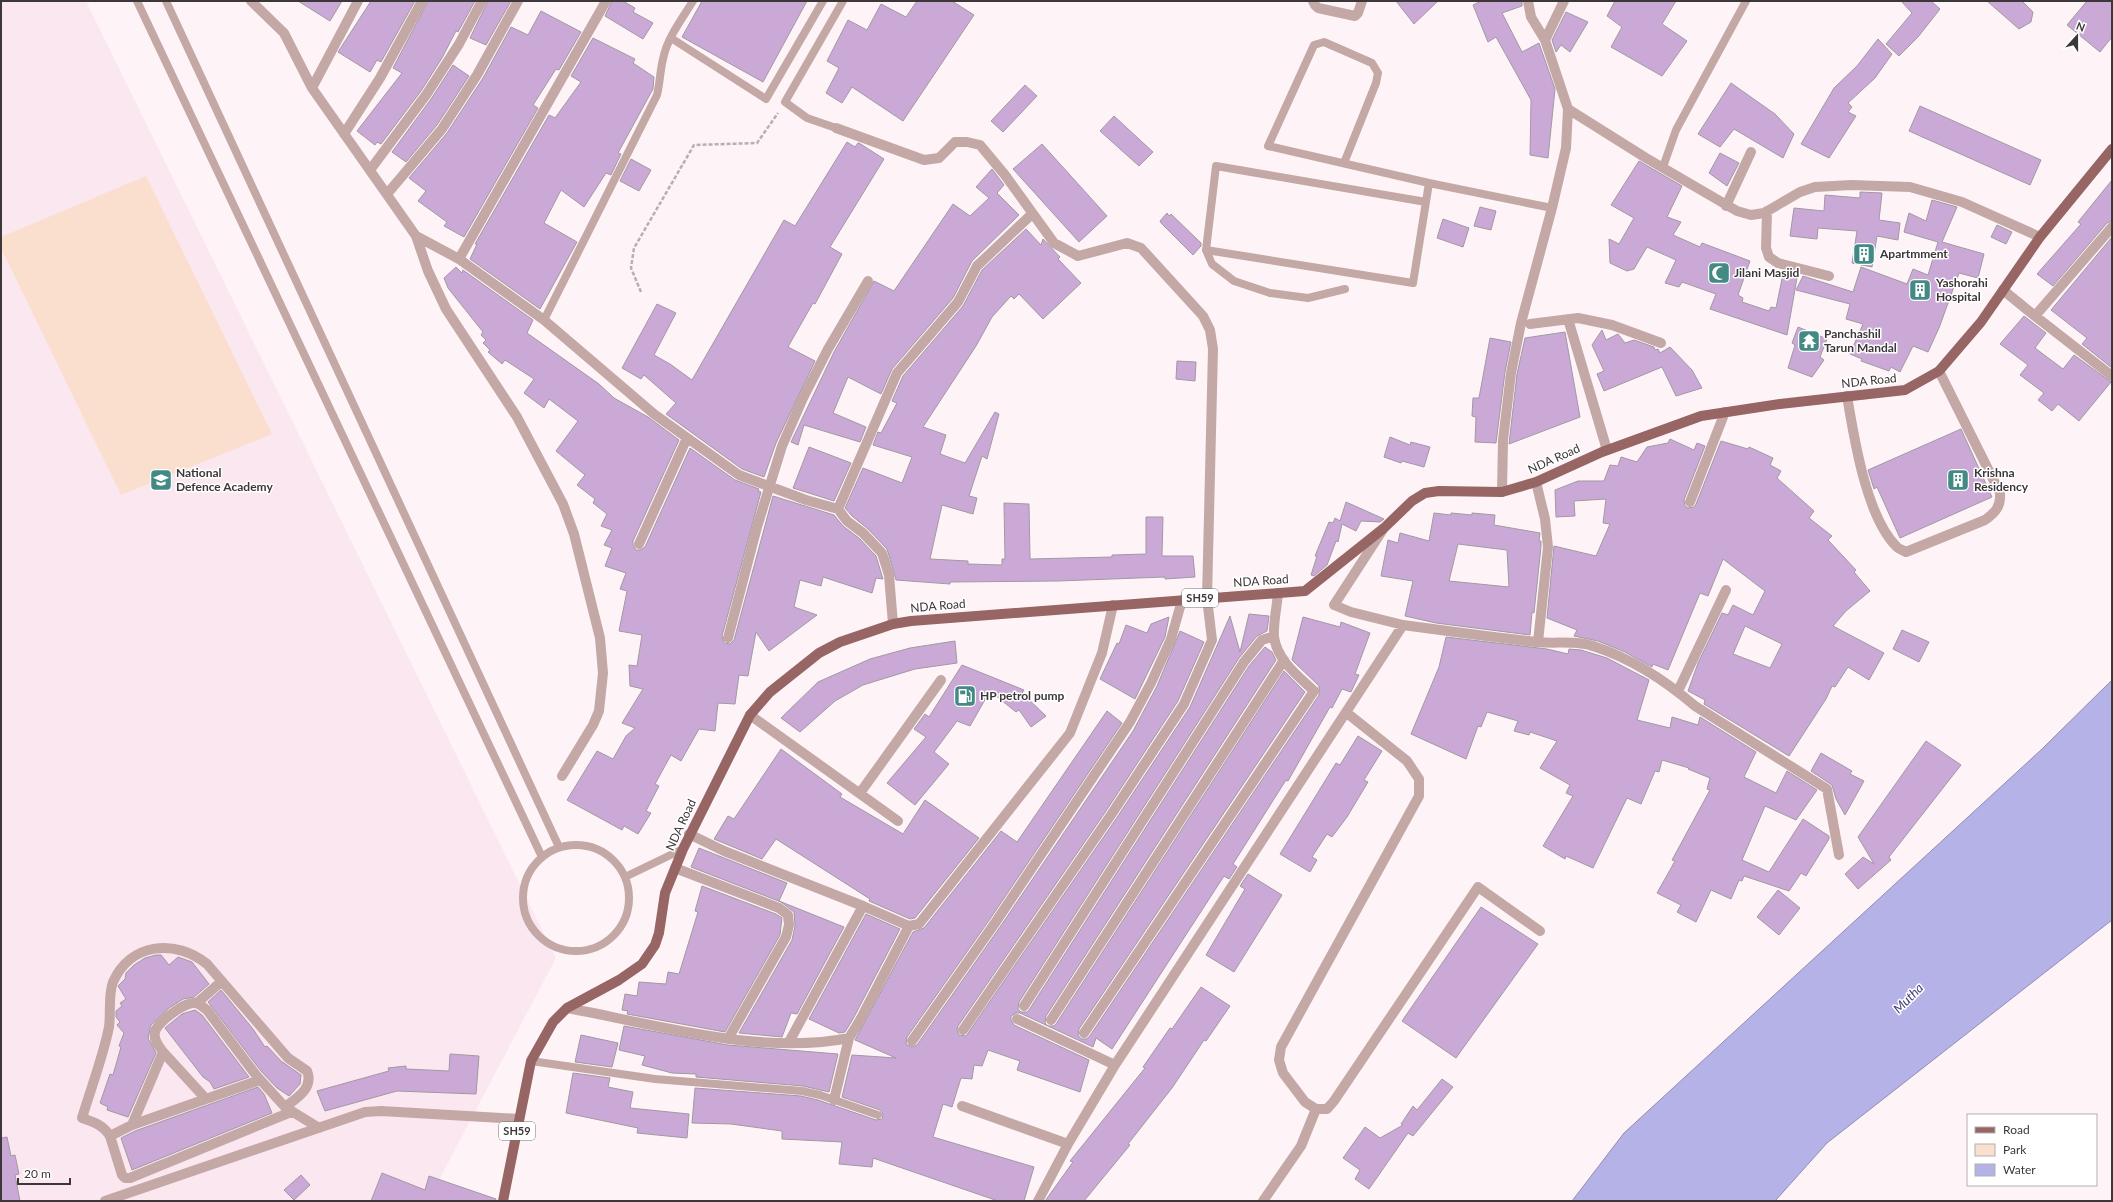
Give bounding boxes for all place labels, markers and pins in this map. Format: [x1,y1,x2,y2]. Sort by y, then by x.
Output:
building icon: Apartmment [1851,241,1877,267]
place label: Apartmment [1879,246,1948,261]
mosque icon: Jilani Masjid [1706,260,1732,286]
place label: Jilani Masjid [1734,265,1800,280]
place label: Yashorahi Hospital [1935,275,1988,304]
building icon: Yashorahi Hospital [1907,277,1933,303]
place label: Panchashil Tarun Mandal [1824,326,1897,355]
temple icon: Panchashil Tarun Mandal [1796,328,1822,354]
place label: National Defence Academy [176,465,273,494]
place label: Krishna Residency [1974,465,2029,494]
school or university icon: National Defence Academy [148,467,174,493]
building icon: Krishna Residency [1945,467,1971,493]
fuel station icon: HP petrol pump [952,683,978,709]
place label: HP petrol pump [980,688,1065,703]

